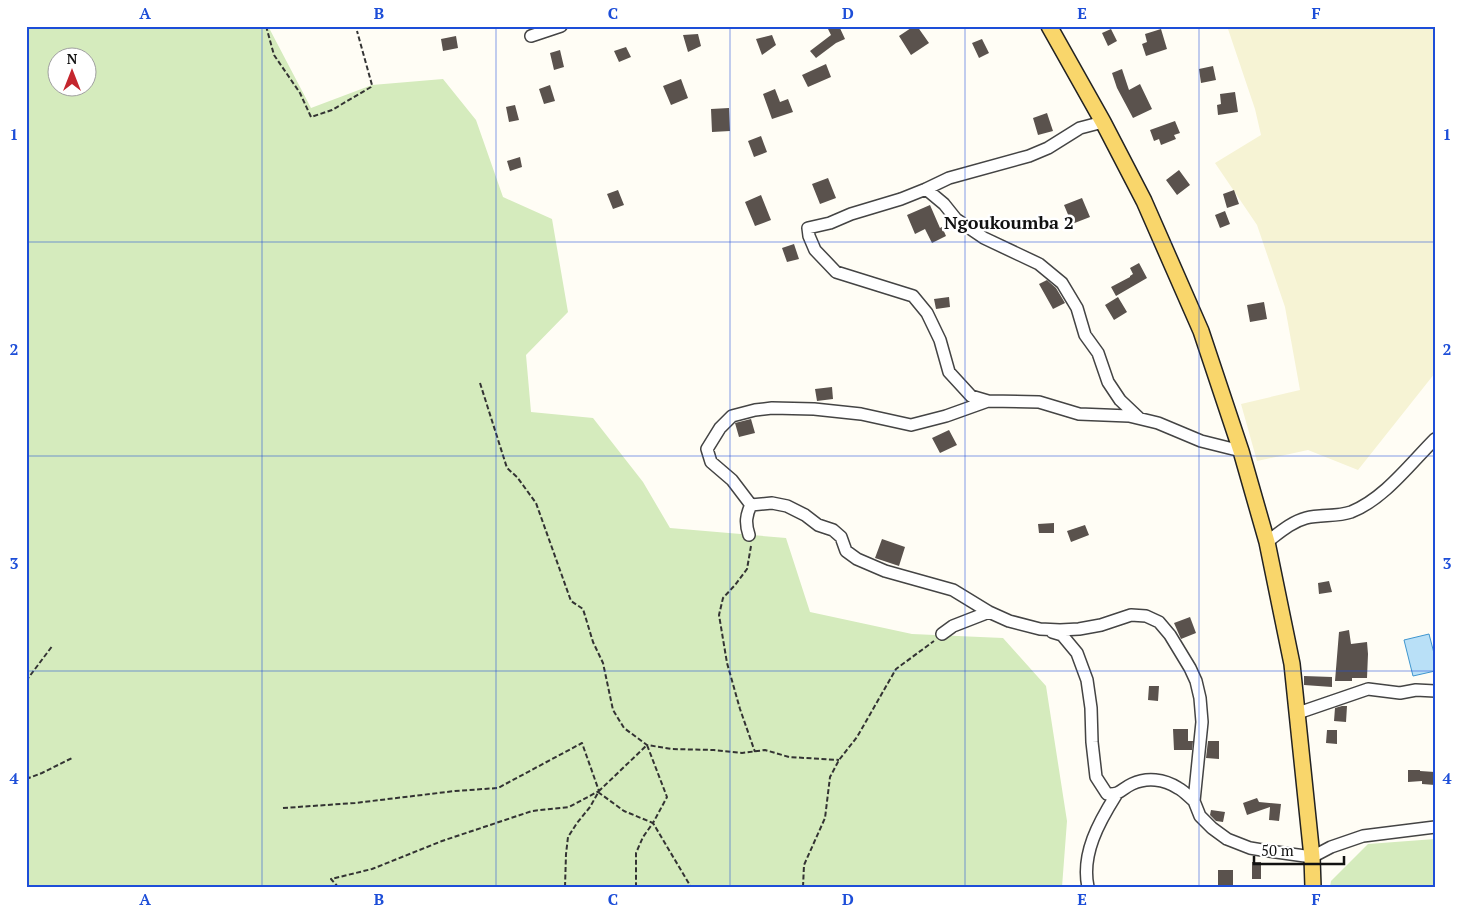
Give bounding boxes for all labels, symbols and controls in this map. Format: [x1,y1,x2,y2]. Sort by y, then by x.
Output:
text: A [139,2,151,24]
text: B [374,2,384,24]
text: C [608,2,618,24]
text: D [842,2,854,24]
text: E [1077,2,1087,24]
text: F [1311,2,1321,24]
north arrow [48,48,98,98]
text: N [67,49,78,68]
text: 1 [9,123,19,145]
text: 1 [1442,123,1452,145]
district label: Ngoukoumba 2 [944,210,1074,234]
text: 2 [9,338,19,360]
text: 2 [1442,338,1452,360]
text: 3 [9,552,19,574]
text: 3 [1442,552,1452,574]
text: 4 [9,767,19,789]
text: 4 [1442,767,1452,789]
scale bar [1254,833,1344,865]
text: 50 m [1261,840,1294,860]
text: A [139,888,151,910]
text: B [374,888,384,910]
text: C [608,888,618,910]
text: D [842,888,854,910]
text: E [1077,888,1087,910]
text: F [1311,888,1321,910]

